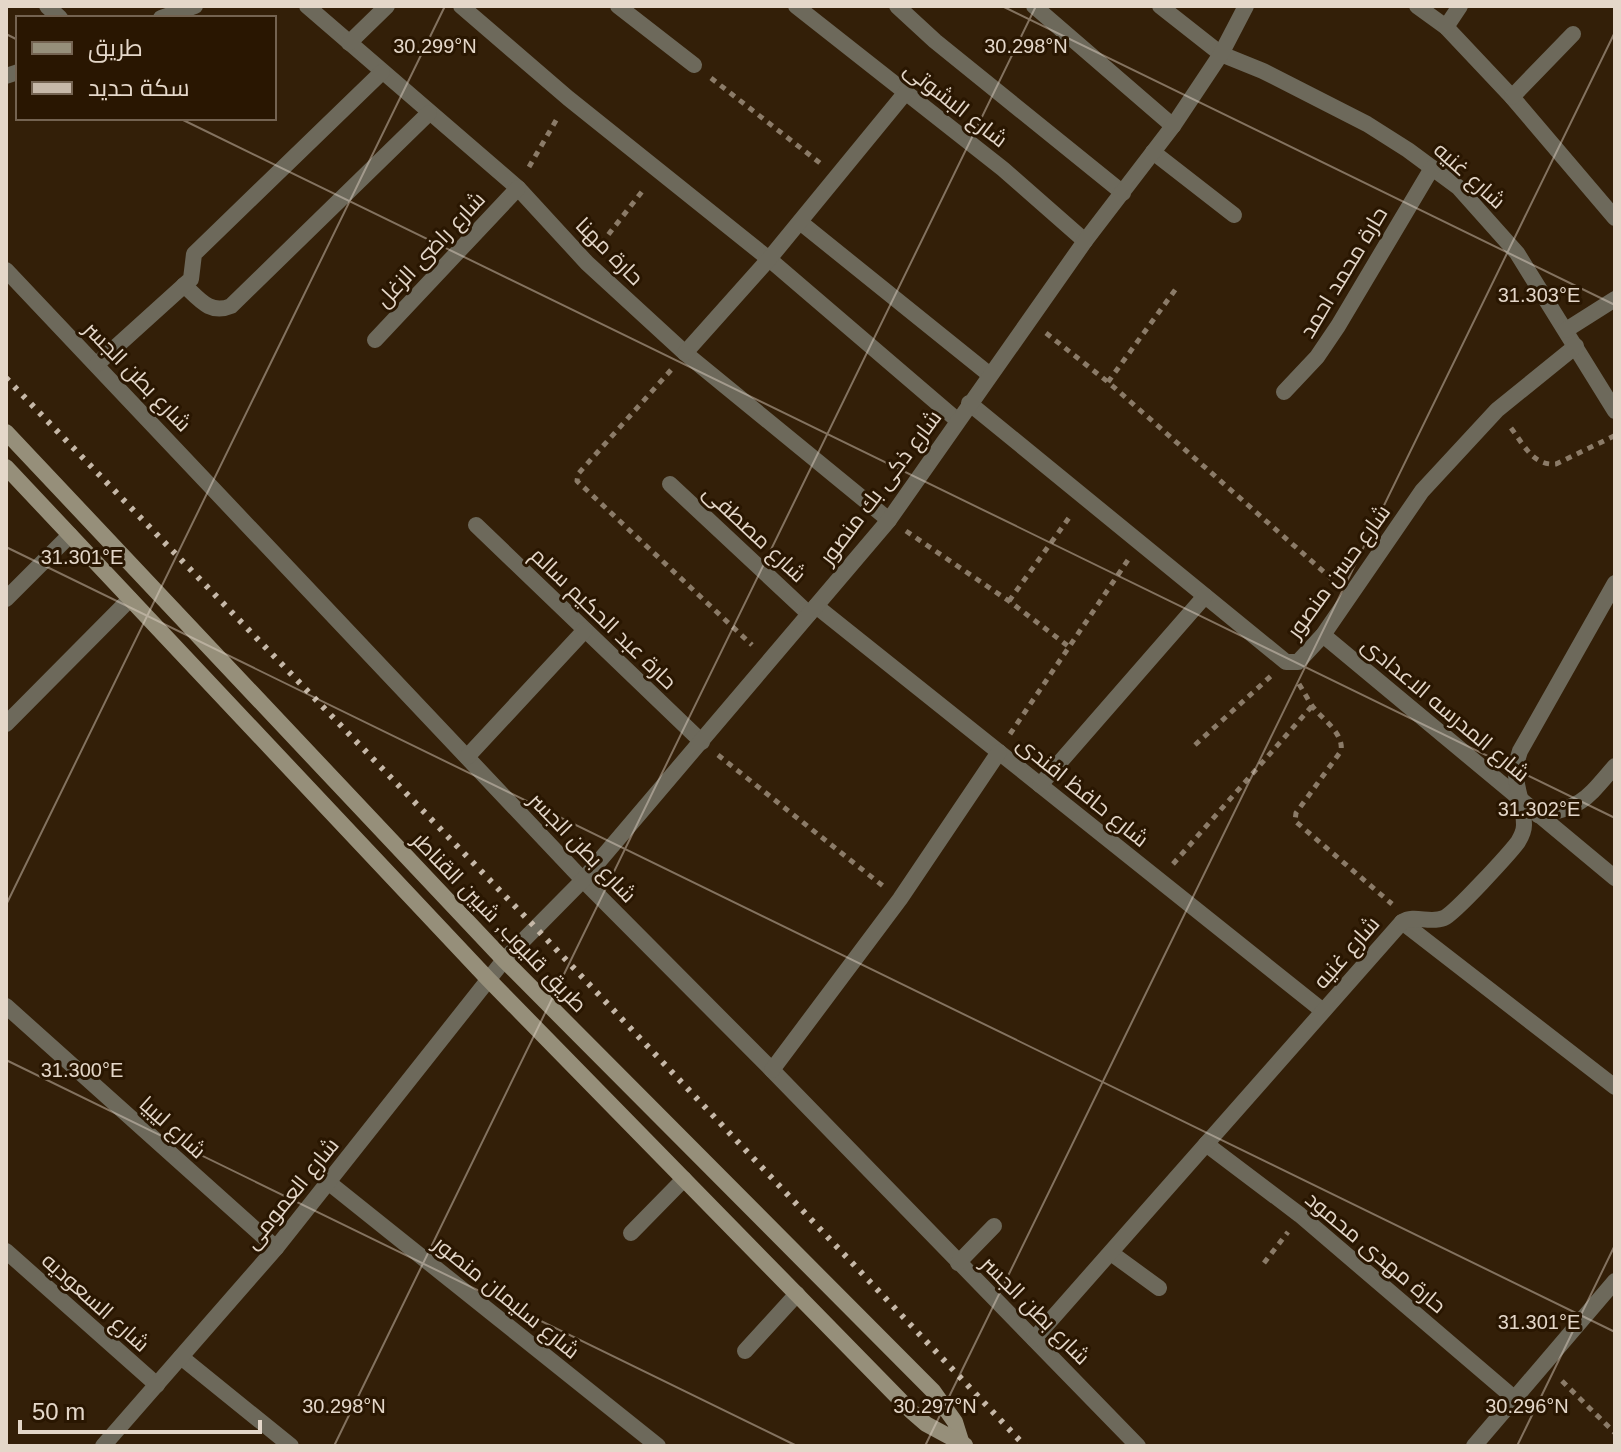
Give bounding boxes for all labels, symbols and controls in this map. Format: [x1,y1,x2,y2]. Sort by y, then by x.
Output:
legend [16,16,276,120]
text: طريق [88,34,143,63]
text: 30.299°N [393,35,477,57]
text: 30.298°N [984,35,1068,57]
street label: شارع البشوتى [898,56,1012,154]
text: سكة حديد [88,74,190,101]
street label: شارع غنيه [1427,137,1511,215]
street label: شارع راضى الزغل [371,187,492,314]
street label: حارة محمد احمد [1295,202,1392,342]
street label: حارة مهنا [570,212,649,291]
text: 31.303°E [1498,284,1580,306]
street label: شارع بطن الجسر [76,315,196,438]
street label: شارع ذكى بك منصور [813,405,948,572]
street label: شارع مصطفى [697,479,811,589]
street label: شارع حسن منصور [1280,500,1397,646]
street label: حارة عبد الحكيم سالم [524,542,682,696]
text: 31.301°E [41,546,123,568]
street label: شارع المدرسه الاعدادى [1355,632,1535,788]
street label: شارع حافظ افندى [1011,731,1153,854]
street label: شارع بطن الجسر [521,786,641,909]
text: 31.302°E [1498,798,1580,820]
street label: طريق قليوب, شبين القناطر [405,826,592,1018]
street label: شارع غنيه [1308,911,1386,995]
text: 31.300°E [41,1059,123,1081]
street label: شارع ليبيا [133,1091,211,1165]
street label: شارع العمومى [239,1133,345,1255]
street label: حارة مهدى محمود [1300,1186,1451,1319]
street label: شارع سليمان منصور [426,1230,585,1365]
street label: شارع السعوديه [36,1248,154,1358]
street label: شارع بطن الجسر [973,1250,1095,1371]
text: 31.301°E [1498,1311,1580,1333]
scale bar [20,1384,260,1434]
text: 30.298°N [302,1395,386,1417]
text: 30.297°N [893,1395,977,1417]
text: 30.296°N [1485,1395,1569,1417]
text: 50 m [32,1398,85,1425]

